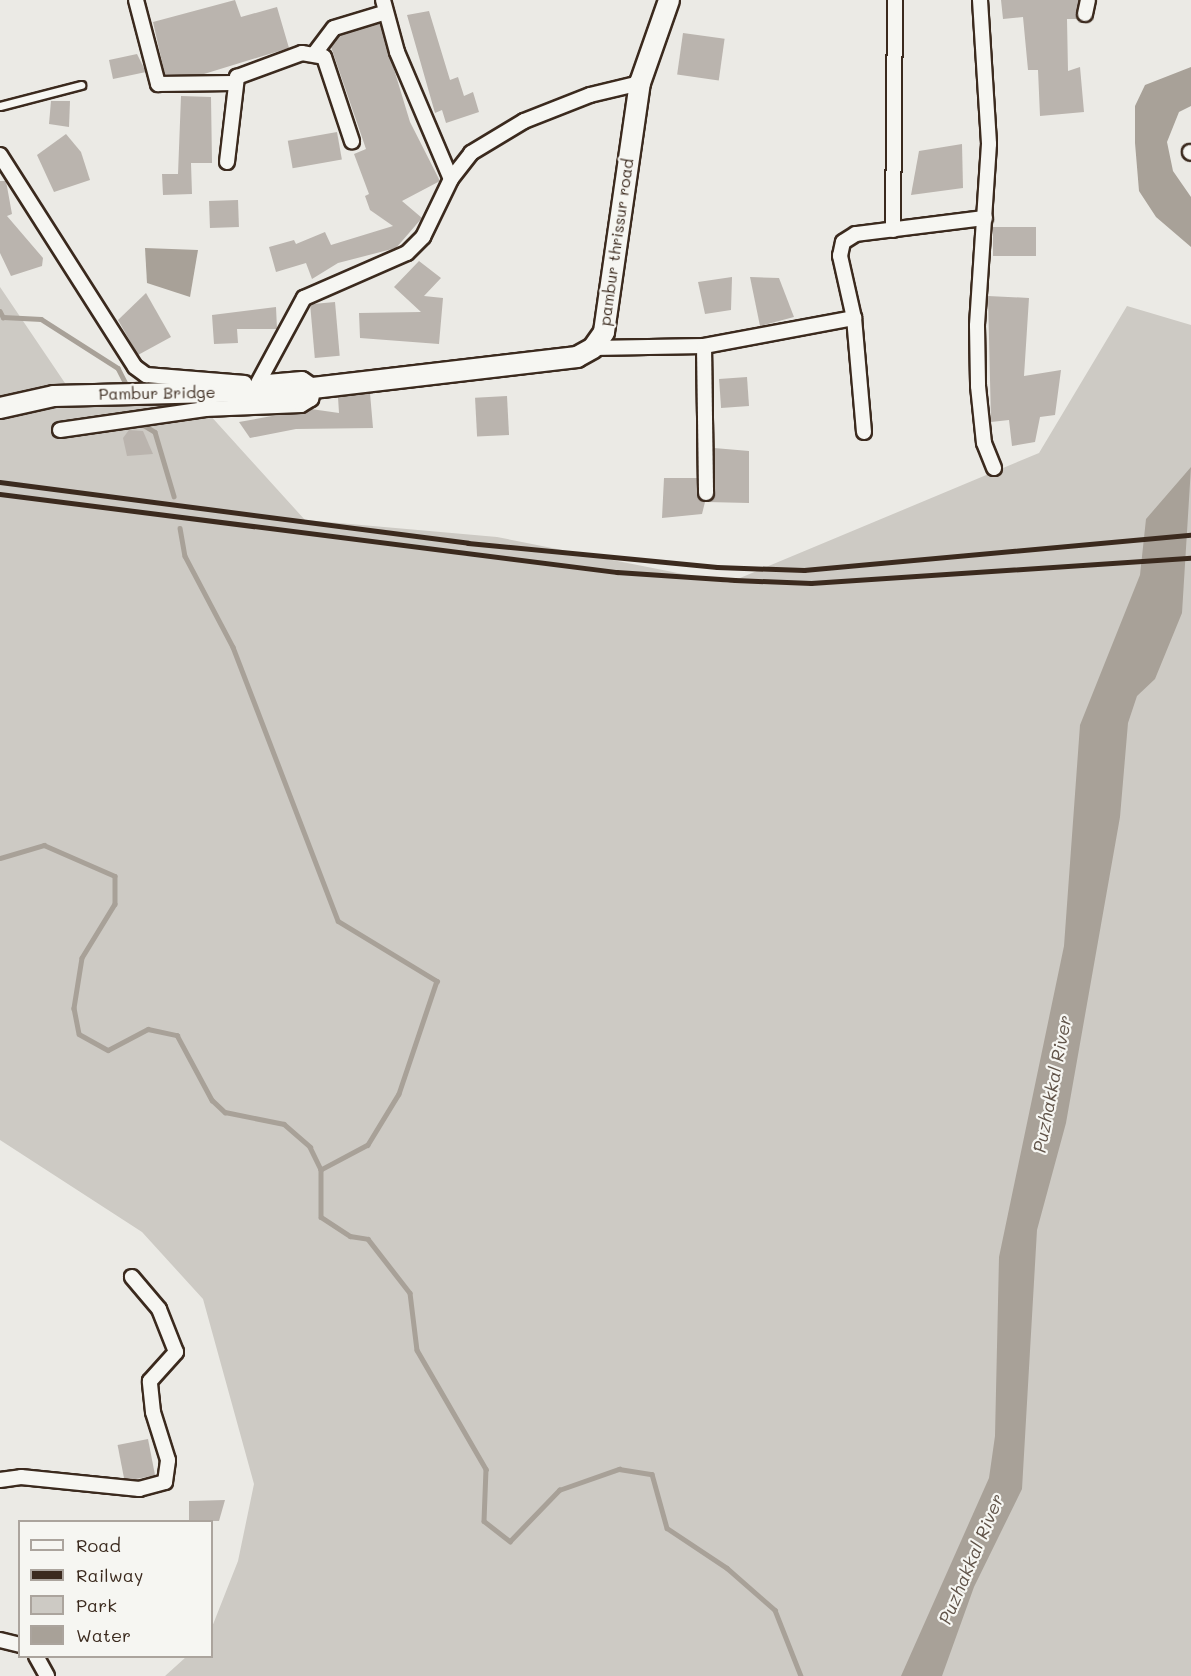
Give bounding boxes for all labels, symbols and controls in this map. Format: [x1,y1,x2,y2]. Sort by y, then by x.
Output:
street label: pambur thrissur road [595,157,637,327]
street label: Pambur Bridge [98,382,216,404]
water label: Puzhakkal River [1028,1013,1076,1155]
water label: Puzhakkal River [934,1491,1008,1627]
legend [18,1520,213,1658]
text: Road [76,1533,121,1557]
text: Railway [76,1563,143,1587]
text: Park [76,1593,117,1617]
text: Water [76,1623,131,1647]

